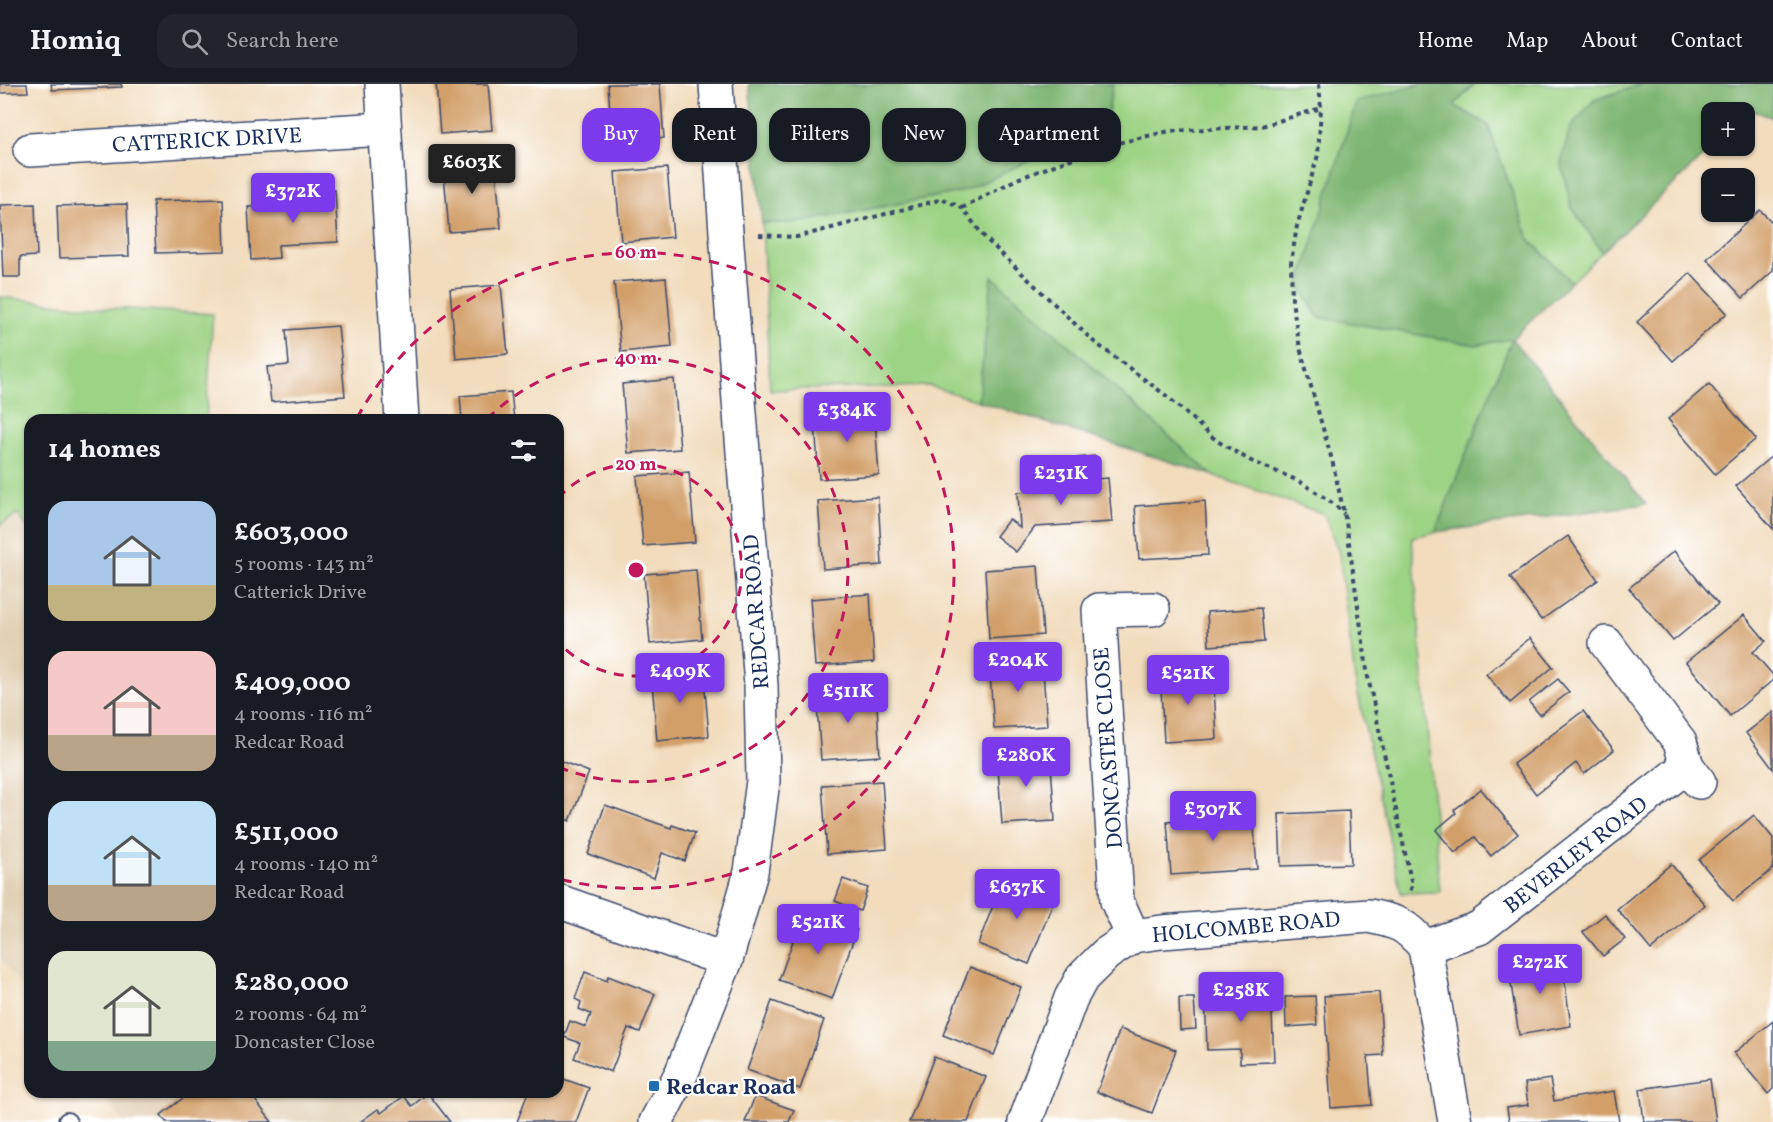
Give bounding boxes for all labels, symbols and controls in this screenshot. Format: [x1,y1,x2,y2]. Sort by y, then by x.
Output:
search box [157,14,577,68]
text: Homiq [30,22,121,61]
icon: search [178,25,211,58]
text: Search here [226,26,339,57]
text: Home [1418,27,1473,56]
text: Map [1506,27,1548,56]
text: About [1581,27,1638,56]
text: Contact [1671,27,1743,56]
map controls [1701,102,1755,222]
button: + [1701,102,1755,156]
chip: Buy [582,108,660,162]
chip: Rent [672,108,757,162]
chip: Filters [769,108,870,162]
chip: New [882,108,966,162]
chip: Apartment [978,108,1121,162]
street label: CATTERICK DRIVE [111,121,303,162]
pin: £603K [430,144,514,195]
text: £603K [442,149,502,177]
button: − [1701,168,1755,222]
pin: £372K [251,173,335,224]
text: £372K [265,178,321,206]
text: 60 m [615,241,657,266]
text: 40 m [615,347,657,372]
pin: £384K [805,392,889,443]
text: £384K [818,397,876,425]
text: 14 homes [48,432,161,468]
icon: filters [507,434,540,467]
text: 20 m [615,453,657,478]
pin: £231K [1019,455,1103,506]
text: £231K [1034,460,1088,488]
text: £603,000 [234,515,348,551]
icon: home [96,525,168,597]
street label: REDCAR ROAD [737,533,778,690]
text: 5 rooms · 143 m² [234,551,374,579]
centre of rings [626,560,646,580]
text: Catterick Drive [234,579,366,607]
pin: £204K [976,642,1060,693]
street label: DONCASTER CLOSE [1087,646,1132,850]
text: £204K [988,647,1048,675]
pin: £409K [638,653,722,704]
pin: £521K [1146,655,1230,706]
text: £409K [649,658,711,686]
text: £521K [1161,660,1215,688]
text: £409,000 [234,665,351,701]
pin: £511K [806,673,890,724]
icon: home [96,675,168,747]
text: £511K [822,678,874,706]
text: 4 rooms · 116 m² [234,701,373,729]
text: Redcar Road [234,729,344,757]
pin: £280K [984,737,1068,788]
text: £280K [996,742,1056,770]
street label: BEVERLEY ROAD [1498,790,1655,922]
pin: £307K [1171,791,1255,842]
text: £307K [1184,796,1242,824]
text: £511,000 [234,815,339,851]
icon: home [96,825,168,897]
text: 4 rooms · 140 m² [234,851,378,879]
pin: £637K [975,869,1059,920]
text: £637K [989,874,1045,902]
text: Redcar Road [234,879,344,907]
pin: £521K [776,904,860,955]
street label: HOLCOMBE ROAD [1151,905,1342,952]
text: £521K [791,909,845,937]
pin: £272K [1498,944,1582,995]
text: £272K [1512,949,1568,977]
text: £280,000 [234,965,349,1001]
pin: £258K [1199,972,1283,1023]
icon: home [96,975,168,1047]
text: £258K [1213,977,1269,1005]
text: 2 rooms · 64 m² [234,1001,367,1029]
text: Doncaster Close [234,1029,375,1057]
place label: Redcar Road [666,1073,796,1104]
marker: Redcar Road [647,1079,661,1093]

